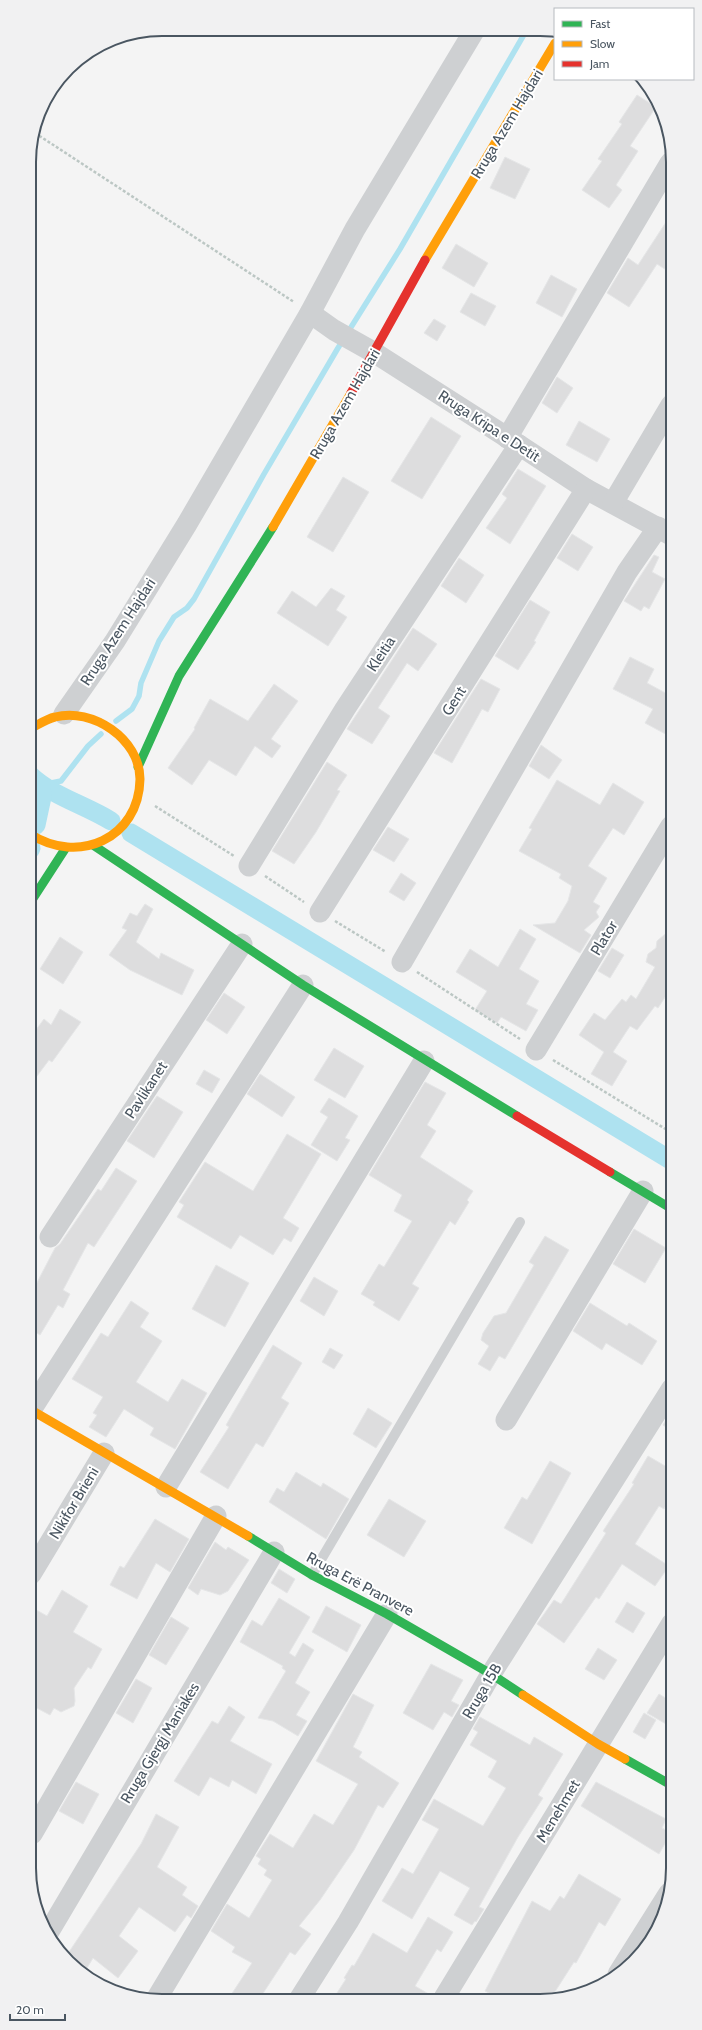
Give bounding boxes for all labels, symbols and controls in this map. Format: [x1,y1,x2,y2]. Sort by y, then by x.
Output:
legend [554,8,694,80]
text: Fast [590,16,610,31]
text: Slow [590,36,615,51]
text: Jam [589,56,609,71]
street label: Rruga Azem Hajdari [467,66,547,182]
street label: Rruga Azem Hajdari [306,346,384,462]
street label: Rruga Kripa e Detit [435,386,543,466]
street label: Rruga Azem Hajdari [77,575,159,689]
street label: Kleitia [363,632,399,675]
street label: Gent [438,683,470,719]
street label: Plator [587,917,621,959]
street label: Pavlikanet [121,1058,171,1122]
street label: Nikifor Brieni [45,1464,103,1542]
street label: Rruga Erë Pranvere [303,1548,417,1620]
street label: Rruga 15B [458,1660,506,1722]
street label: Rruga Gjergj Maniakes [117,1679,203,1807]
street label: Menehmet [532,1776,584,1846]
scale bar [10,1996,65,2022]
text: 20 m [16,2002,44,2017]

